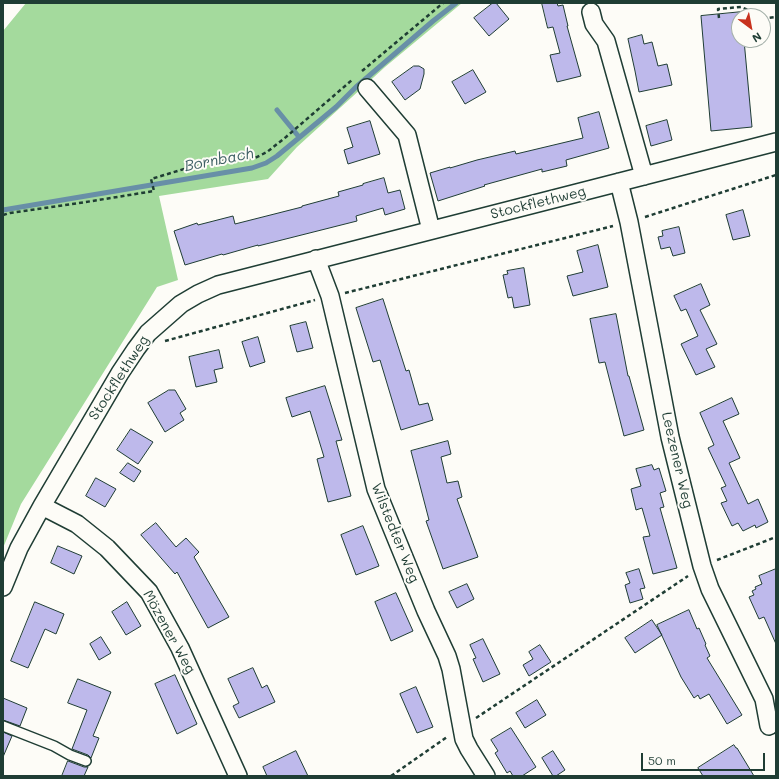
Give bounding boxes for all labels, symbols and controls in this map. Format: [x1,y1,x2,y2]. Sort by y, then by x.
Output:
north arrow [731,8,771,48]
text: N [750,29,765,46]
water label: Bornbach [183,144,255,176]
street label: Stockflethweg [489,183,587,223]
street label: Stockflethweg [85,333,153,423]
street label: Leezener Weg [658,410,696,510]
street label: Wilstedter Weg [367,481,423,585]
street label: Mözener Weg [139,587,199,677]
scale bar [643,745,767,771]
text: 50 m [648,752,676,768]

